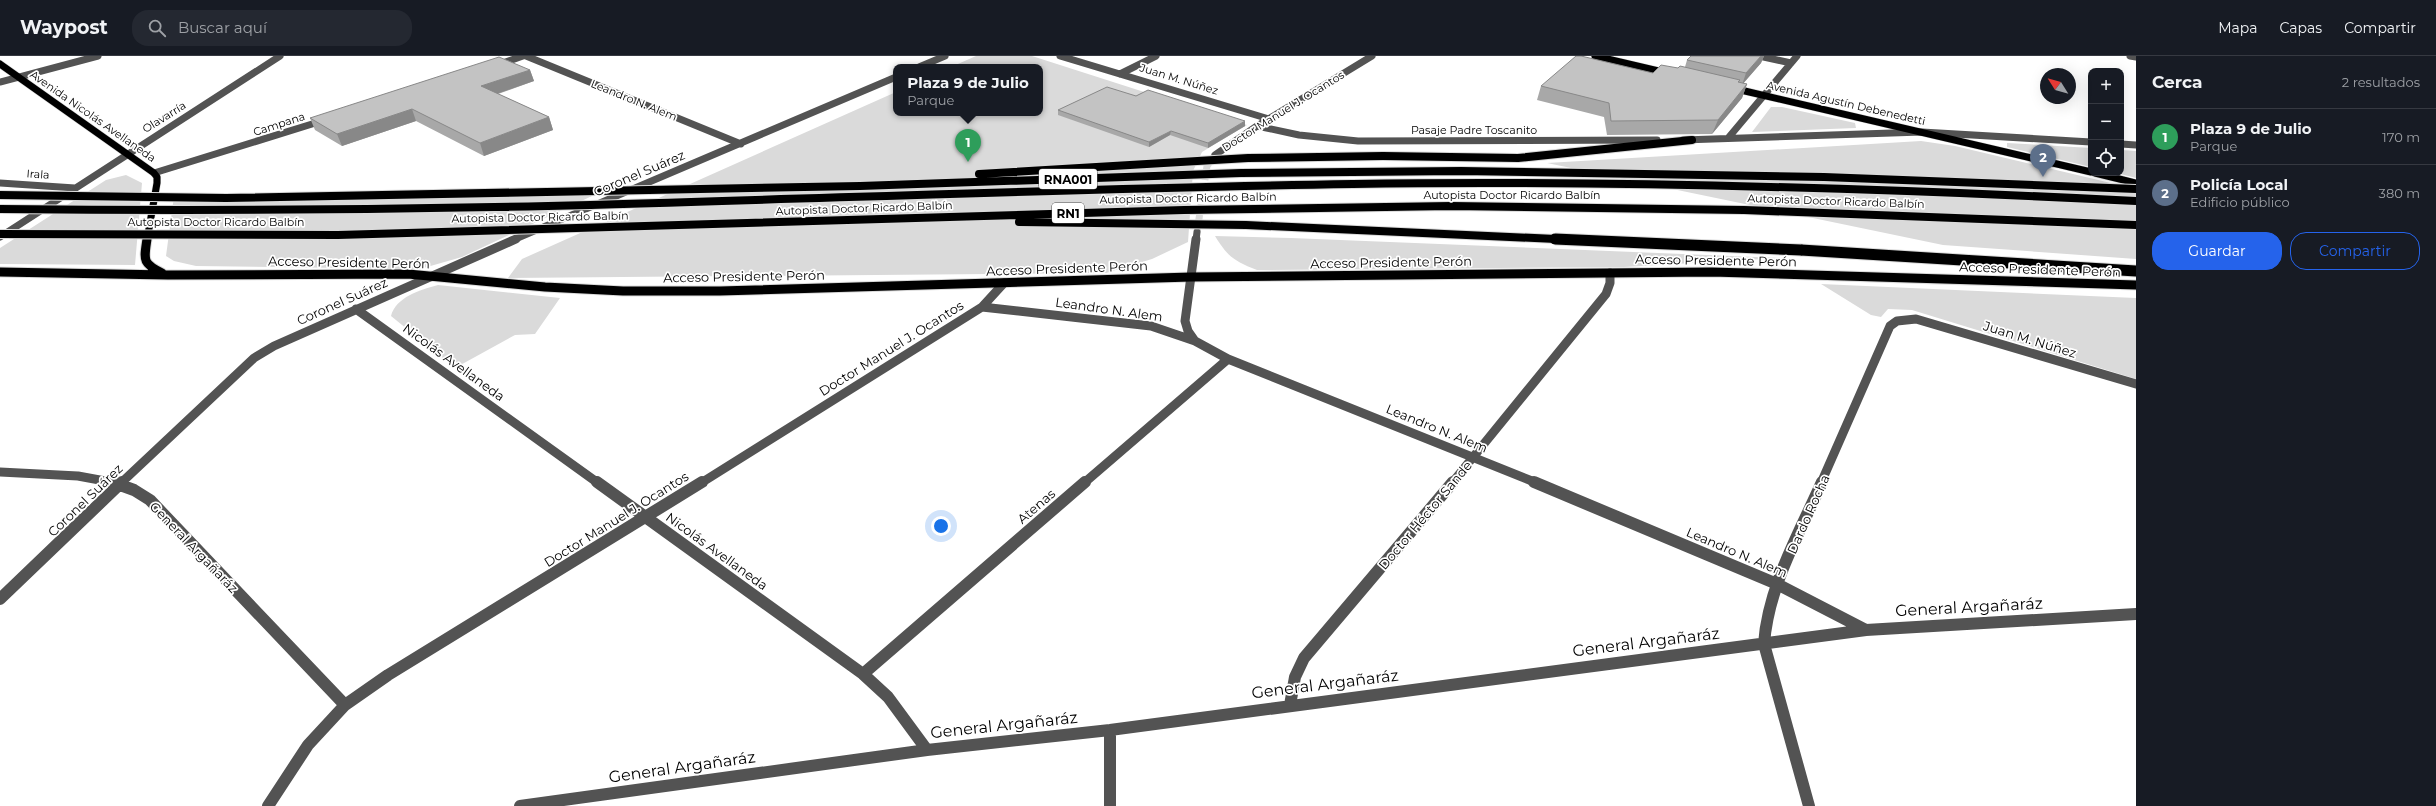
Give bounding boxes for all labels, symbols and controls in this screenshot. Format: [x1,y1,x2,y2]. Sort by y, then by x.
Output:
search box [132,10,412,46]
text: Waypost [20,16,108,39]
icon: search [146,17,168,39]
text: Buscar aquí [178,18,267,37]
text: Mapa [2218,19,2258,37]
text: Capas [2280,19,2322,37]
text: Compartir [2344,19,2416,37]
street label: Juan M. Núñez [1137,60,1220,98]
popup [893,64,1043,116]
street label: Avenida Nicolás Avellaneda [27,67,159,165]
street label: Doctor Manuel J. Ocantos [1219,67,1347,154]
north arrow [2040,68,2076,104]
map controls [2088,68,2124,176]
button: + [2088,68,2124,104]
text: Cerca [2152,72,2202,92]
text: Plaza 9 de Julio [907,73,1029,92]
text: 2 resultados [2342,74,2420,90]
street label: Leandro N. Alem [589,76,679,124]
street label: Avenida Agustín Debenedetti [1765,78,1927,128]
text: Parque [907,92,954,108]
street label: Olavarría [140,98,188,136]
button: − [2088,104,2124,140]
street label: Campana [251,109,307,139]
text: Plaza 9 de Julio [2190,119,2312,138]
street label: Pasaje Padre Toscanito [1411,123,1537,137]
pin: 1 [955,129,981,162]
text: 1 [2162,129,2168,145]
text: 170 m [2382,129,2420,145]
text: Parque [2190,138,2237,154]
button: locate [2088,140,2124,176]
pin: 2 [2030,144,2056,177]
street label: Coronel Suárez [591,146,687,199]
street label: Irala [26,166,50,182]
road number: RNA001 [1039,169,1097,189]
text: Policía Local [2190,175,2288,194]
text: 2 [2161,185,2169,201]
text: 380 m [2379,185,2420,201]
street label: Autopista Doctor Ricardo Balbín [1423,188,1601,202]
street label: Autopista Doctor Ricardo Balbín [1099,189,1277,207]
street label: Autopista Doctor Ricardo Balbín [1747,191,1925,211]
text: Edificio público [2190,194,2290,210]
street label: Autopista Doctor Ricardo Balbín [775,198,953,218]
road number: RN1 [1052,203,1084,223]
street label: Autopista Doctor Ricardo Balbín [451,208,629,226]
street label: Autopista Doctor Ricardo Balbín [127,215,305,229]
button: Guardar [2152,232,2282,270]
button: Compartir [2290,232,2420,270]
street label: Acceso Presidente Perón [1635,251,1797,269]
street label: Acceso Presidente Perón [268,253,430,271]
street label: Acceso Presidente Perón [1310,253,1472,271]
street label: Acceso Presidente Perón [986,257,1148,279]
street label: Acceso Presidente Perón [1959,258,2121,280]
street label: Acceso Presidente Perón [663,267,825,285]
street label: Coronel Suárez [294,274,390,328]
street label: Leandro N. Alem [1054,294,1164,324]
street label: Doctor Manuel J. Ocantos [816,297,966,399]
street label: Juan M. Núñez [1981,317,2079,361]
street label: Nicolás Avellaneda [400,320,508,404]
street label: Leandro N. Alem [1384,400,1490,456]
street label: Doctor Héctor Sande [1375,457,1475,573]
street label: Coronel Suárez [44,460,126,540]
street label: Doctor Manuel J. Ocantos [541,468,691,570]
street label: Dardo Rocha [1783,472,1833,556]
street label: Atenas [1014,485,1058,527]
street label: General Argañaráz [146,498,242,596]
street label: Nicolás Avellaneda [663,509,771,593]
your location [931,516,951,536]
street label: Leandro N. Alem [1684,523,1790,581]
street label: General Argañaráz [1895,594,2043,620]
street label: General Argañaráz [1571,624,1721,660]
street label: General Argañaráz [1250,666,1400,702]
street label: General Argañaráz [929,708,1079,742]
street label: General Argañaráz [607,747,757,787]

